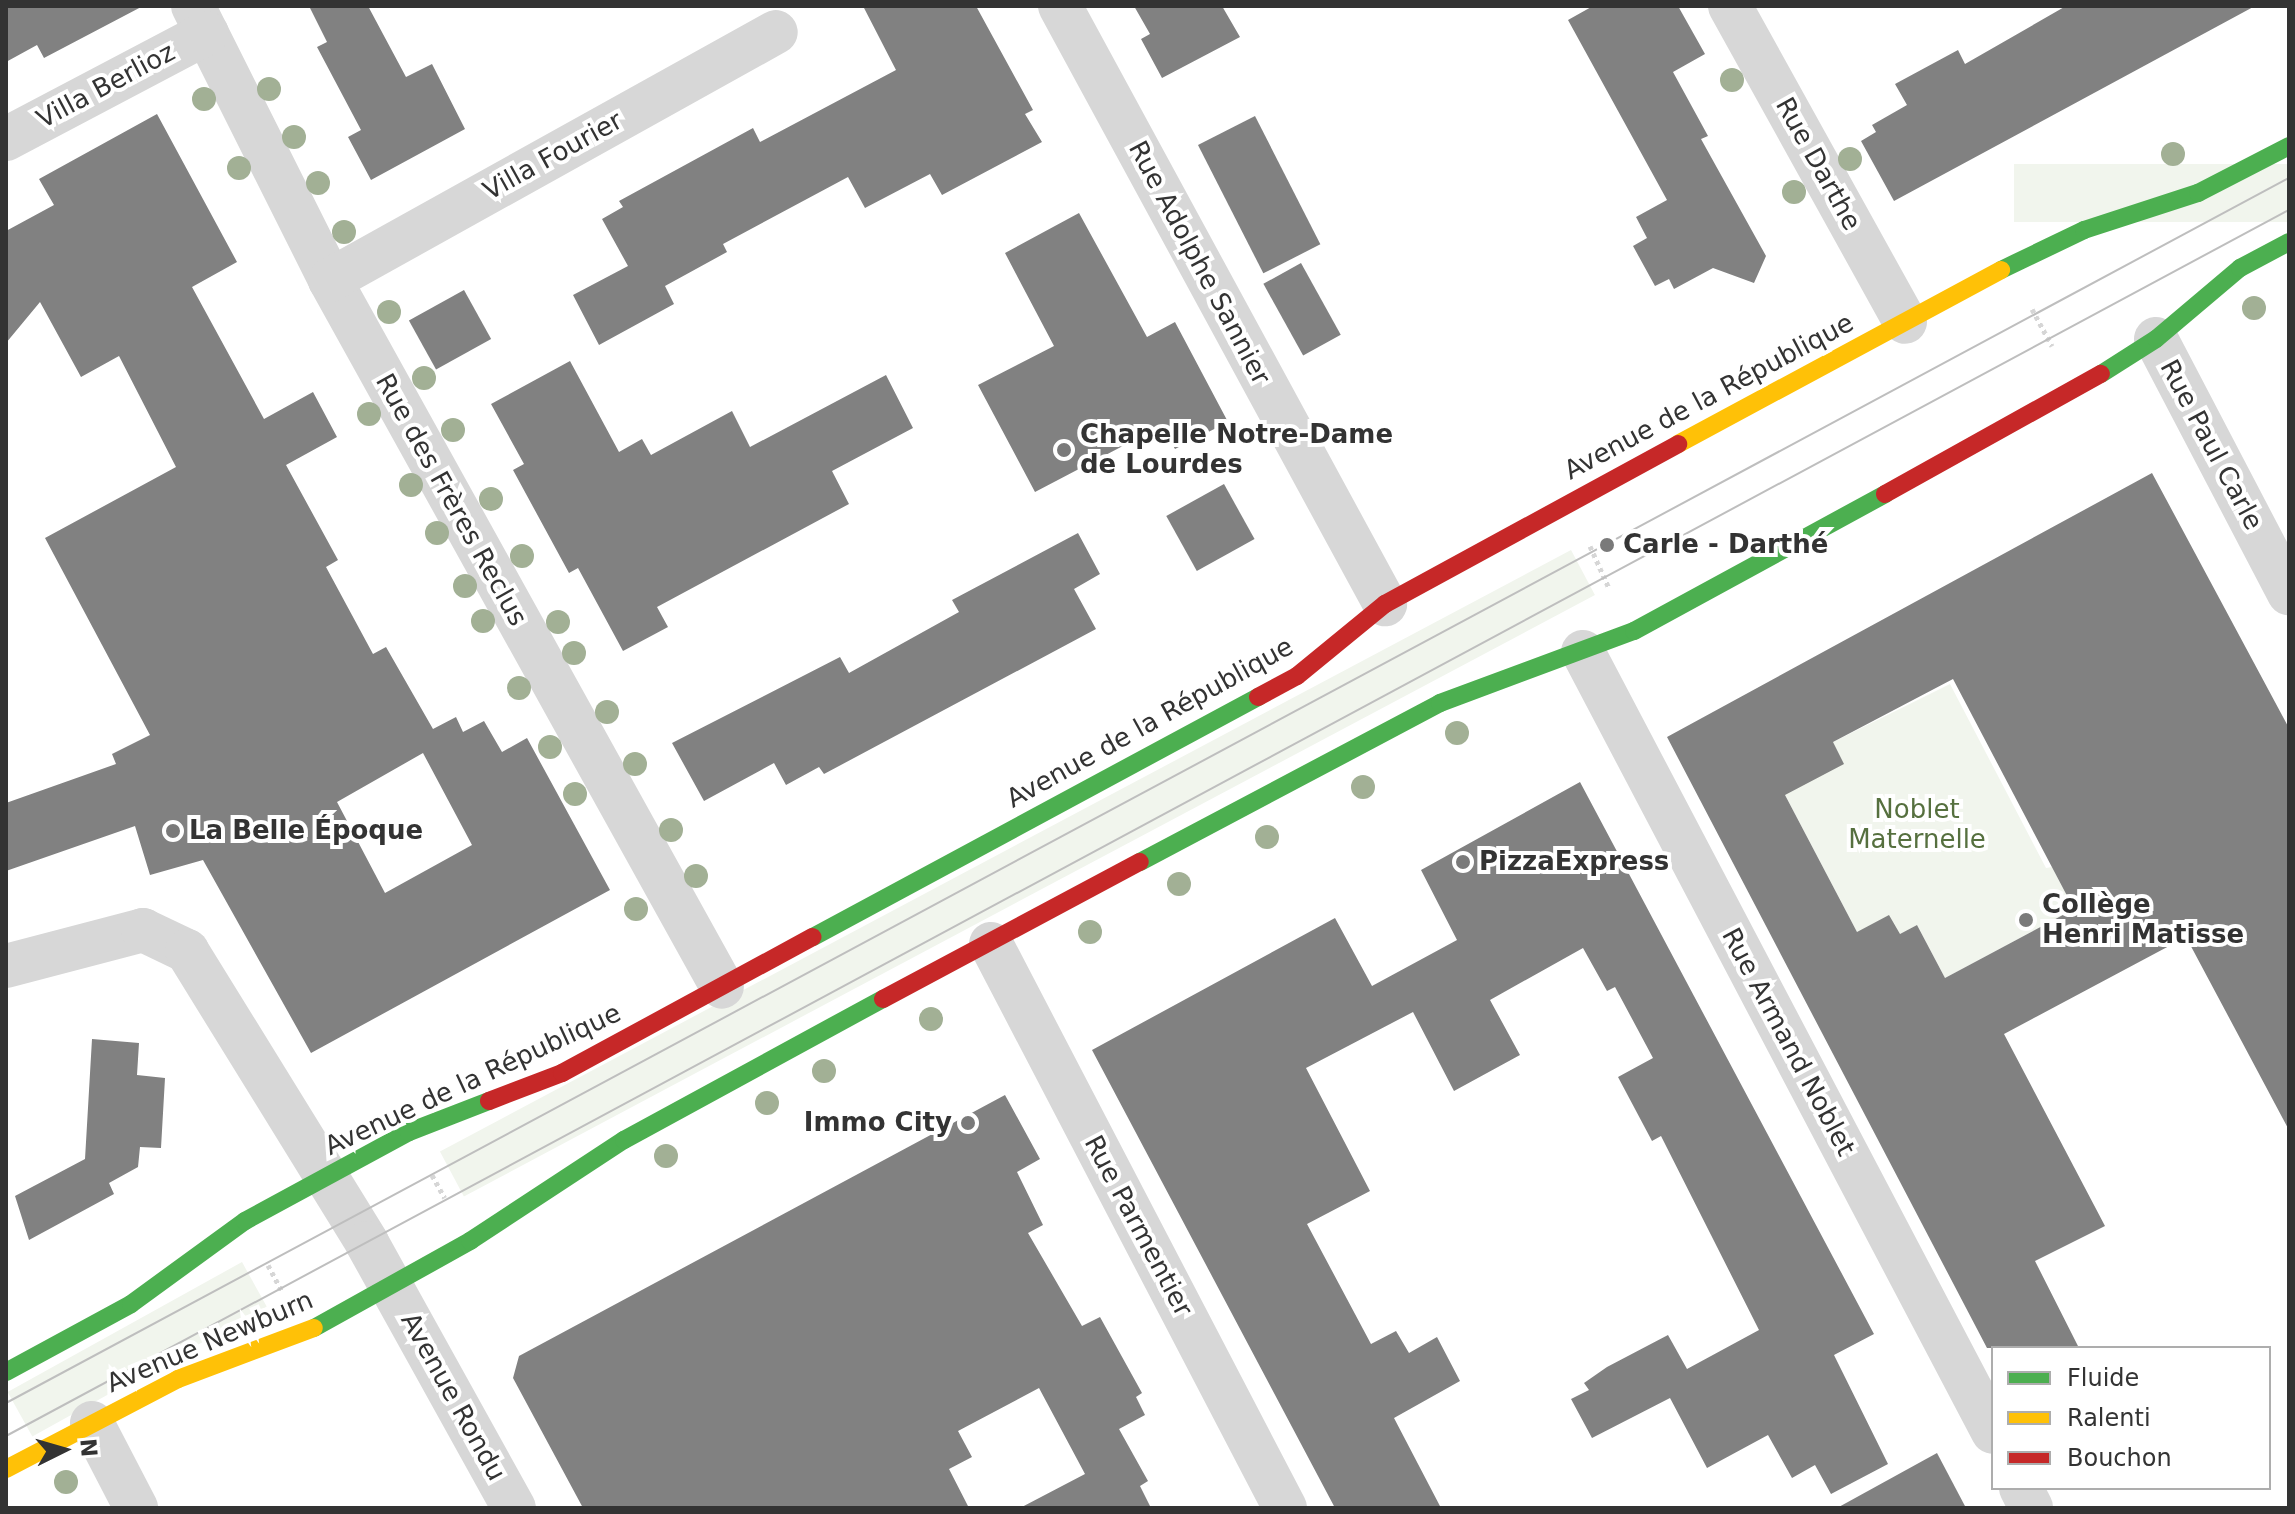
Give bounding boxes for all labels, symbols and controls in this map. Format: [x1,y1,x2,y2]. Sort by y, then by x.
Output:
street label: Villa Berlioz [32,37,180,135]
street label: Rue Darthe [1769,92,1867,236]
street label: Villa Fourier [478,105,628,207]
street label: Rue Adolphe Sannier [1122,136,1276,390]
street label: Avenue de la République [1559,307,1859,487]
street label: Rue Paul Carle [2153,355,2269,535]
street label: Rue des Frères Reclus [369,368,533,632]
place label: Chapelle Notre-Dame de Lourdes [1080,419,1393,480]
marker: Chapelle Notre-Dame de Lourdes [1055,441,1073,459]
place label: Carle - Darthé [1623,529,1828,561]
marker: Carle - Darthé [1598,536,1616,554]
street label: Avenue de la République [1001,631,1299,815]
park label: Noblet Maternelle [1848,794,1986,856]
place label: La Belle Époque [189,815,423,847]
marker: La Belle Époque [164,822,182,840]
place label: PizzaExpress [1479,846,1669,878]
marker: PizzaExpress [1454,853,1472,871]
place label: Collège Henri Matisse [2042,889,2244,950]
marker: Collège Henri Matisse [2017,911,2035,929]
street label: Rue Armand Noblet [1715,923,1861,1161]
street label: Avenue de la République [320,998,626,1162]
place label: Immo City [804,1107,952,1139]
marker: Immo City [959,1114,977,1132]
street label: Rue Parmentier [1077,1130,1199,1322]
street label: Avenue Newburn [102,1284,318,1400]
street label: Avenue Rondu [394,1308,512,1486]
legend [1991,1346,2271,1490]
text: Fluide [2067,1364,2139,1392]
text: Ralenti [2067,1404,2151,1432]
north arrow [24,1410,104,1490]
text: N [75,1438,102,1458]
text: Bouchon [2067,1444,2172,1472]

